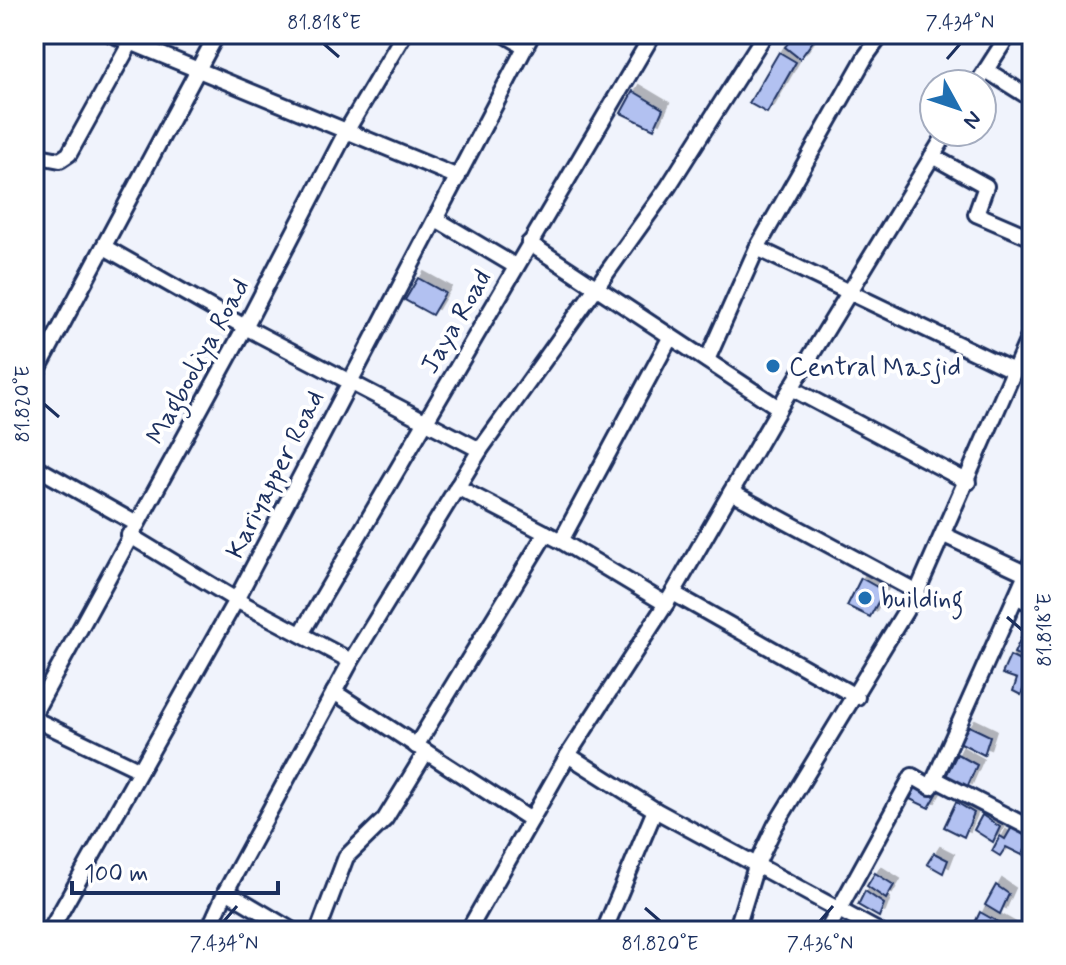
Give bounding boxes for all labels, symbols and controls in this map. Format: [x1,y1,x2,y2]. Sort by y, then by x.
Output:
text: 81.818°E [287,10,361,37]
text: 7.434°N [926,10,994,37]
north arrow [918,68,998,148]
text: N [956,105,987,134]
street label: Jaya Road [413,264,500,380]
street label: Magbooliya Road [139,273,261,452]
place label: Central Masjid [789,351,961,385]
marker: Central Masjid [764,357,782,375]
text: 81.820°E [10,366,37,442]
street label: Kariyapper Road [219,385,333,565]
place label: building [881,583,964,620]
marker: building [856,589,874,607]
text: 81.818°E [1032,593,1059,667]
scale bar [72,845,278,895]
text: 100 m [84,859,148,890]
text: 7.434°N [190,931,258,958]
text: 81.820°E [622,931,698,958]
text: 7.436°N [787,931,853,958]

